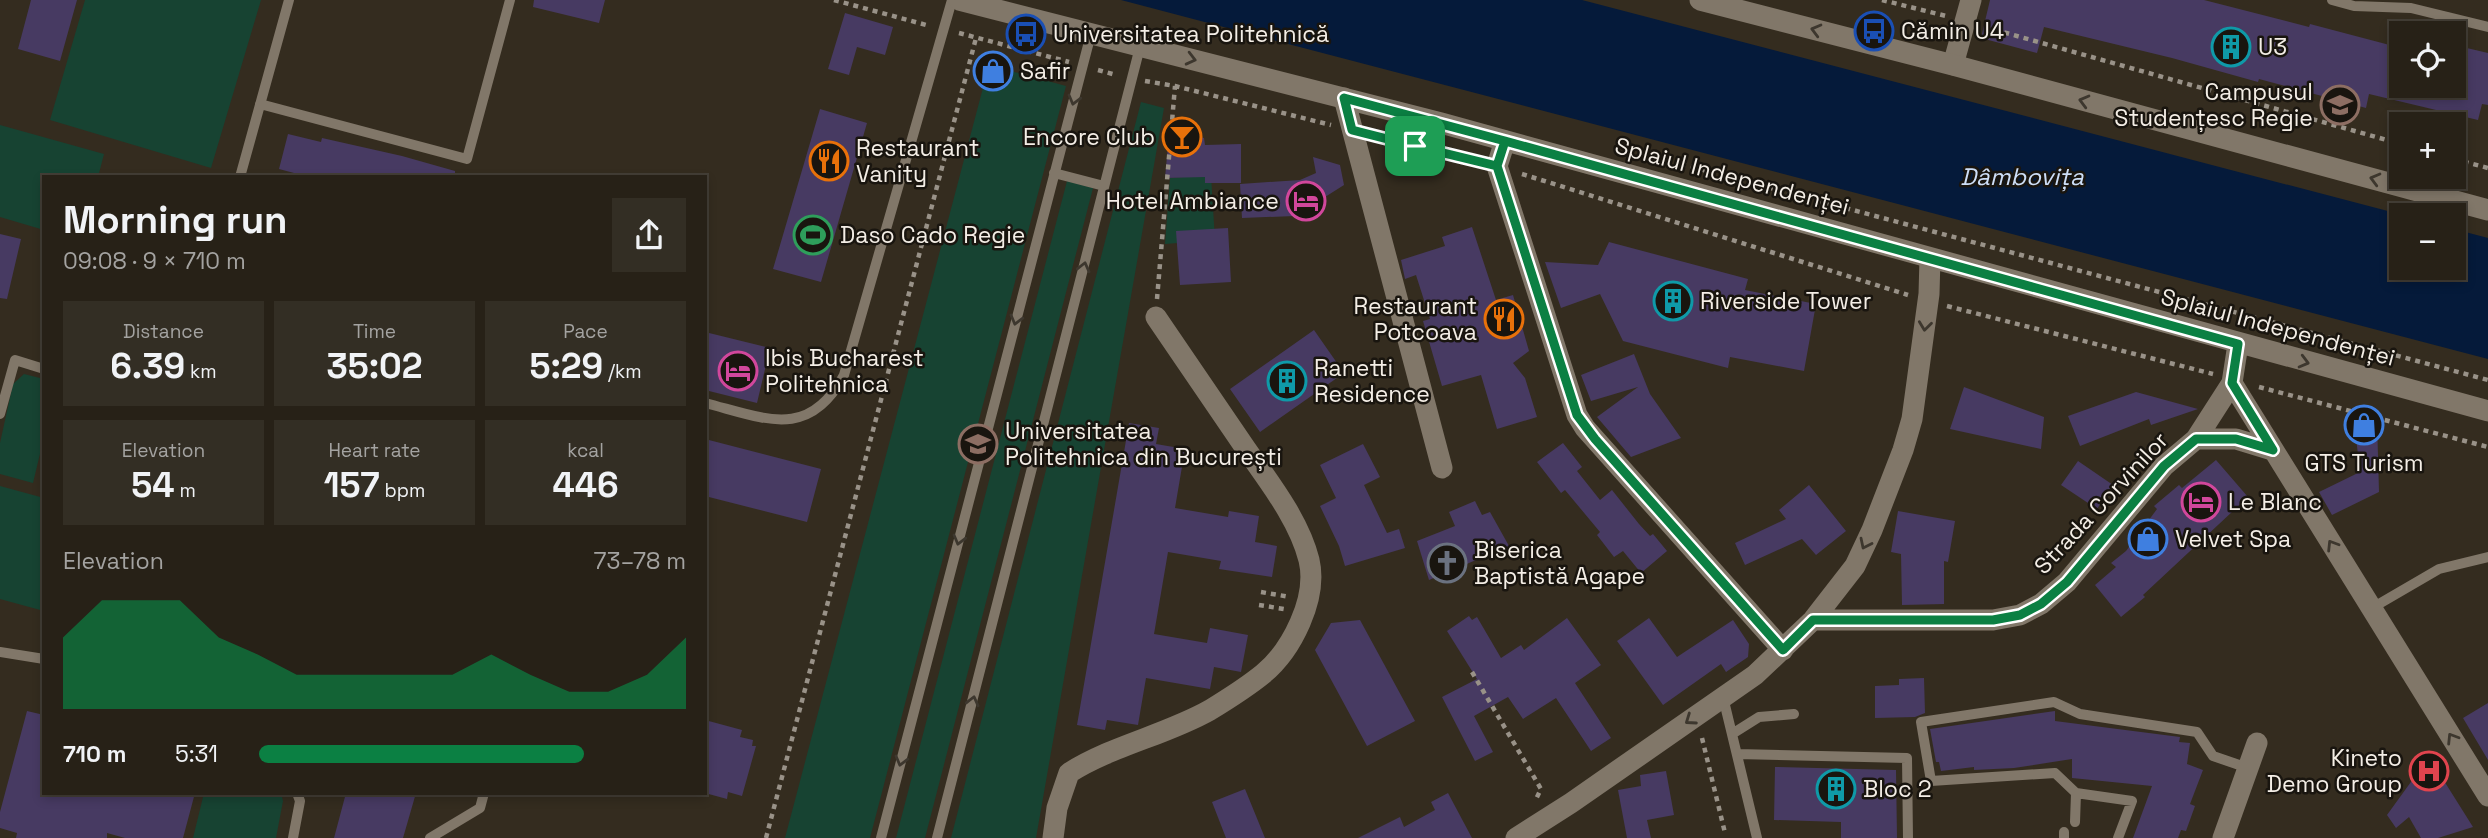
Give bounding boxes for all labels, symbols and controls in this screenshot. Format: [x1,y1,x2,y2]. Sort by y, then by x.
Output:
bus stop icon: Cămin U4 [1853,10,1895,52]
bus stop icon: Universitatea Politehnică [1005,13,1047,55]
place label: Cămin U4 [1901,16,2004,46]
place label: Universitatea Politehnică [1053,19,1329,49]
map controls [2389,21,2466,280]
button: locate [2389,21,2466,98]
one-way arrow [1810,24,1822,38]
building icon: U3 [2210,26,2252,68]
place label: U3 [2258,32,2287,62]
shop icon: Safir [972,50,1014,92]
one-way arrow [1185,51,1197,65]
place label: Safir [1020,56,1071,86]
place label: Campusul Studențesc Regie [2114,77,2313,133]
school or university icon: Campusul Studențesc Regie [2319,84,2361,126]
one-way arrow [1068,94,1082,106]
one-way arrow [2078,95,2090,109]
button: + [2389,112,2466,189]
bar icon: Encore Club [1161,116,1203,158]
pin [1385,116,1445,176]
place label: Encore Club [1023,122,1155,152]
icon: arrive [1396,127,1434,165]
street label: Splaiul Independenței [1612,130,1852,222]
place label: Restaurant Vanity [856,133,979,189]
restaurant icon: Restaurant Vanity [808,140,850,182]
water label: Dâmbovița [1960,161,2084,192]
one-way arrow [2369,173,2381,188]
hotel icon: Hotel Ambiance [1285,180,1327,222]
place label: Hotel Ambiance [1106,186,1279,216]
text: Morning run [63,196,288,244]
button: share [612,198,686,272]
button: − [2389,203,2466,280]
sports icon: Daso Cado Regie [792,214,834,256]
place label: Daso Cado Regie [840,220,1025,250]
text: 09:08 · 9 × 710 m [63,246,246,276]
one-way arrow [1076,261,1090,273]
building icon: Riverside Tower [1652,280,1694,322]
street label: Splaiul Independenței [2158,281,2398,373]
place label: Riverside Tower [1700,286,1871,316]
place label: Restaurant Potcoava [1354,291,1477,347]
restaurant icon: Restaurant Potcoava [1483,298,1525,340]
one-way arrow [1010,314,1024,326]
text: Distance [123,319,204,344]
text: Time [353,319,396,344]
text: Pace [563,319,608,344]
one-way arrow [1918,320,1933,332]
place label: Ibis Bucharest Politehnica [765,343,924,399]
text: 6.39 [110,344,185,388]
text: 35:02 [326,344,423,388]
text: 5:29 [529,344,603,388]
hotel icon: Ibis Bucharest Politehnica [717,350,759,392]
place label: Ranetti Residence [1314,353,1430,409]
one-way arrow [2298,353,2310,368]
text: km [185,359,217,384]
text: /km [603,359,642,384]
building icon: Ranetti Residence [1266,360,1308,402]
shop icon: GTS Turism [2343,404,2385,446]
place label: Universitatea Politehnica din București [1005,416,1282,472]
school or university icon: Universitatea Politehnica din București [957,423,999,465]
street label: Strada Corvinilor [2027,426,2175,580]
text: Elevation [122,438,205,463]
text: Heart rate [328,438,421,463]
text: kcal [567,438,604,463]
place label: GTS Turism [2304,448,2424,478]
text: 54 [131,463,175,507]
text: 157 [324,463,380,507]
text: 446 [552,463,619,507]
text: m [175,478,196,503]
text: bpm [380,478,425,503]
hotel icon: Le Blanc [2180,481,2222,523]
place label: Le Blanc [2228,487,2322,517]
shop icon: Velvet Spa [2127,518,2169,560]
place label: Velvet Spa [2175,524,2291,554]
one-way arrow [953,534,967,546]
place label: Biserica Baptistă Agape [1474,535,1645,591]
one-way arrow [1860,537,1874,549]
one-way arrow [2327,539,2340,552]
church icon: Biserica Baptistă Agape [1426,542,1468,584]
text: Elevation [63,546,164,576]
text: 73–78 m [594,546,686,576]
one-way arrow [965,695,979,707]
one-way arrow [1685,712,1698,724]
one-way arrow [2448,732,2461,745]
text: 710 m [63,739,126,769]
text: 5:31 [175,739,218,769]
place label: Kineto Demo Group [2267,743,2402,799]
hospital icon: Kineto Demo Group [2408,750,2450,792]
one-way arrow [895,754,909,766]
building icon: Bloc 2 [1815,768,1857,810]
place label: Bloc 2 [1863,774,1932,804]

